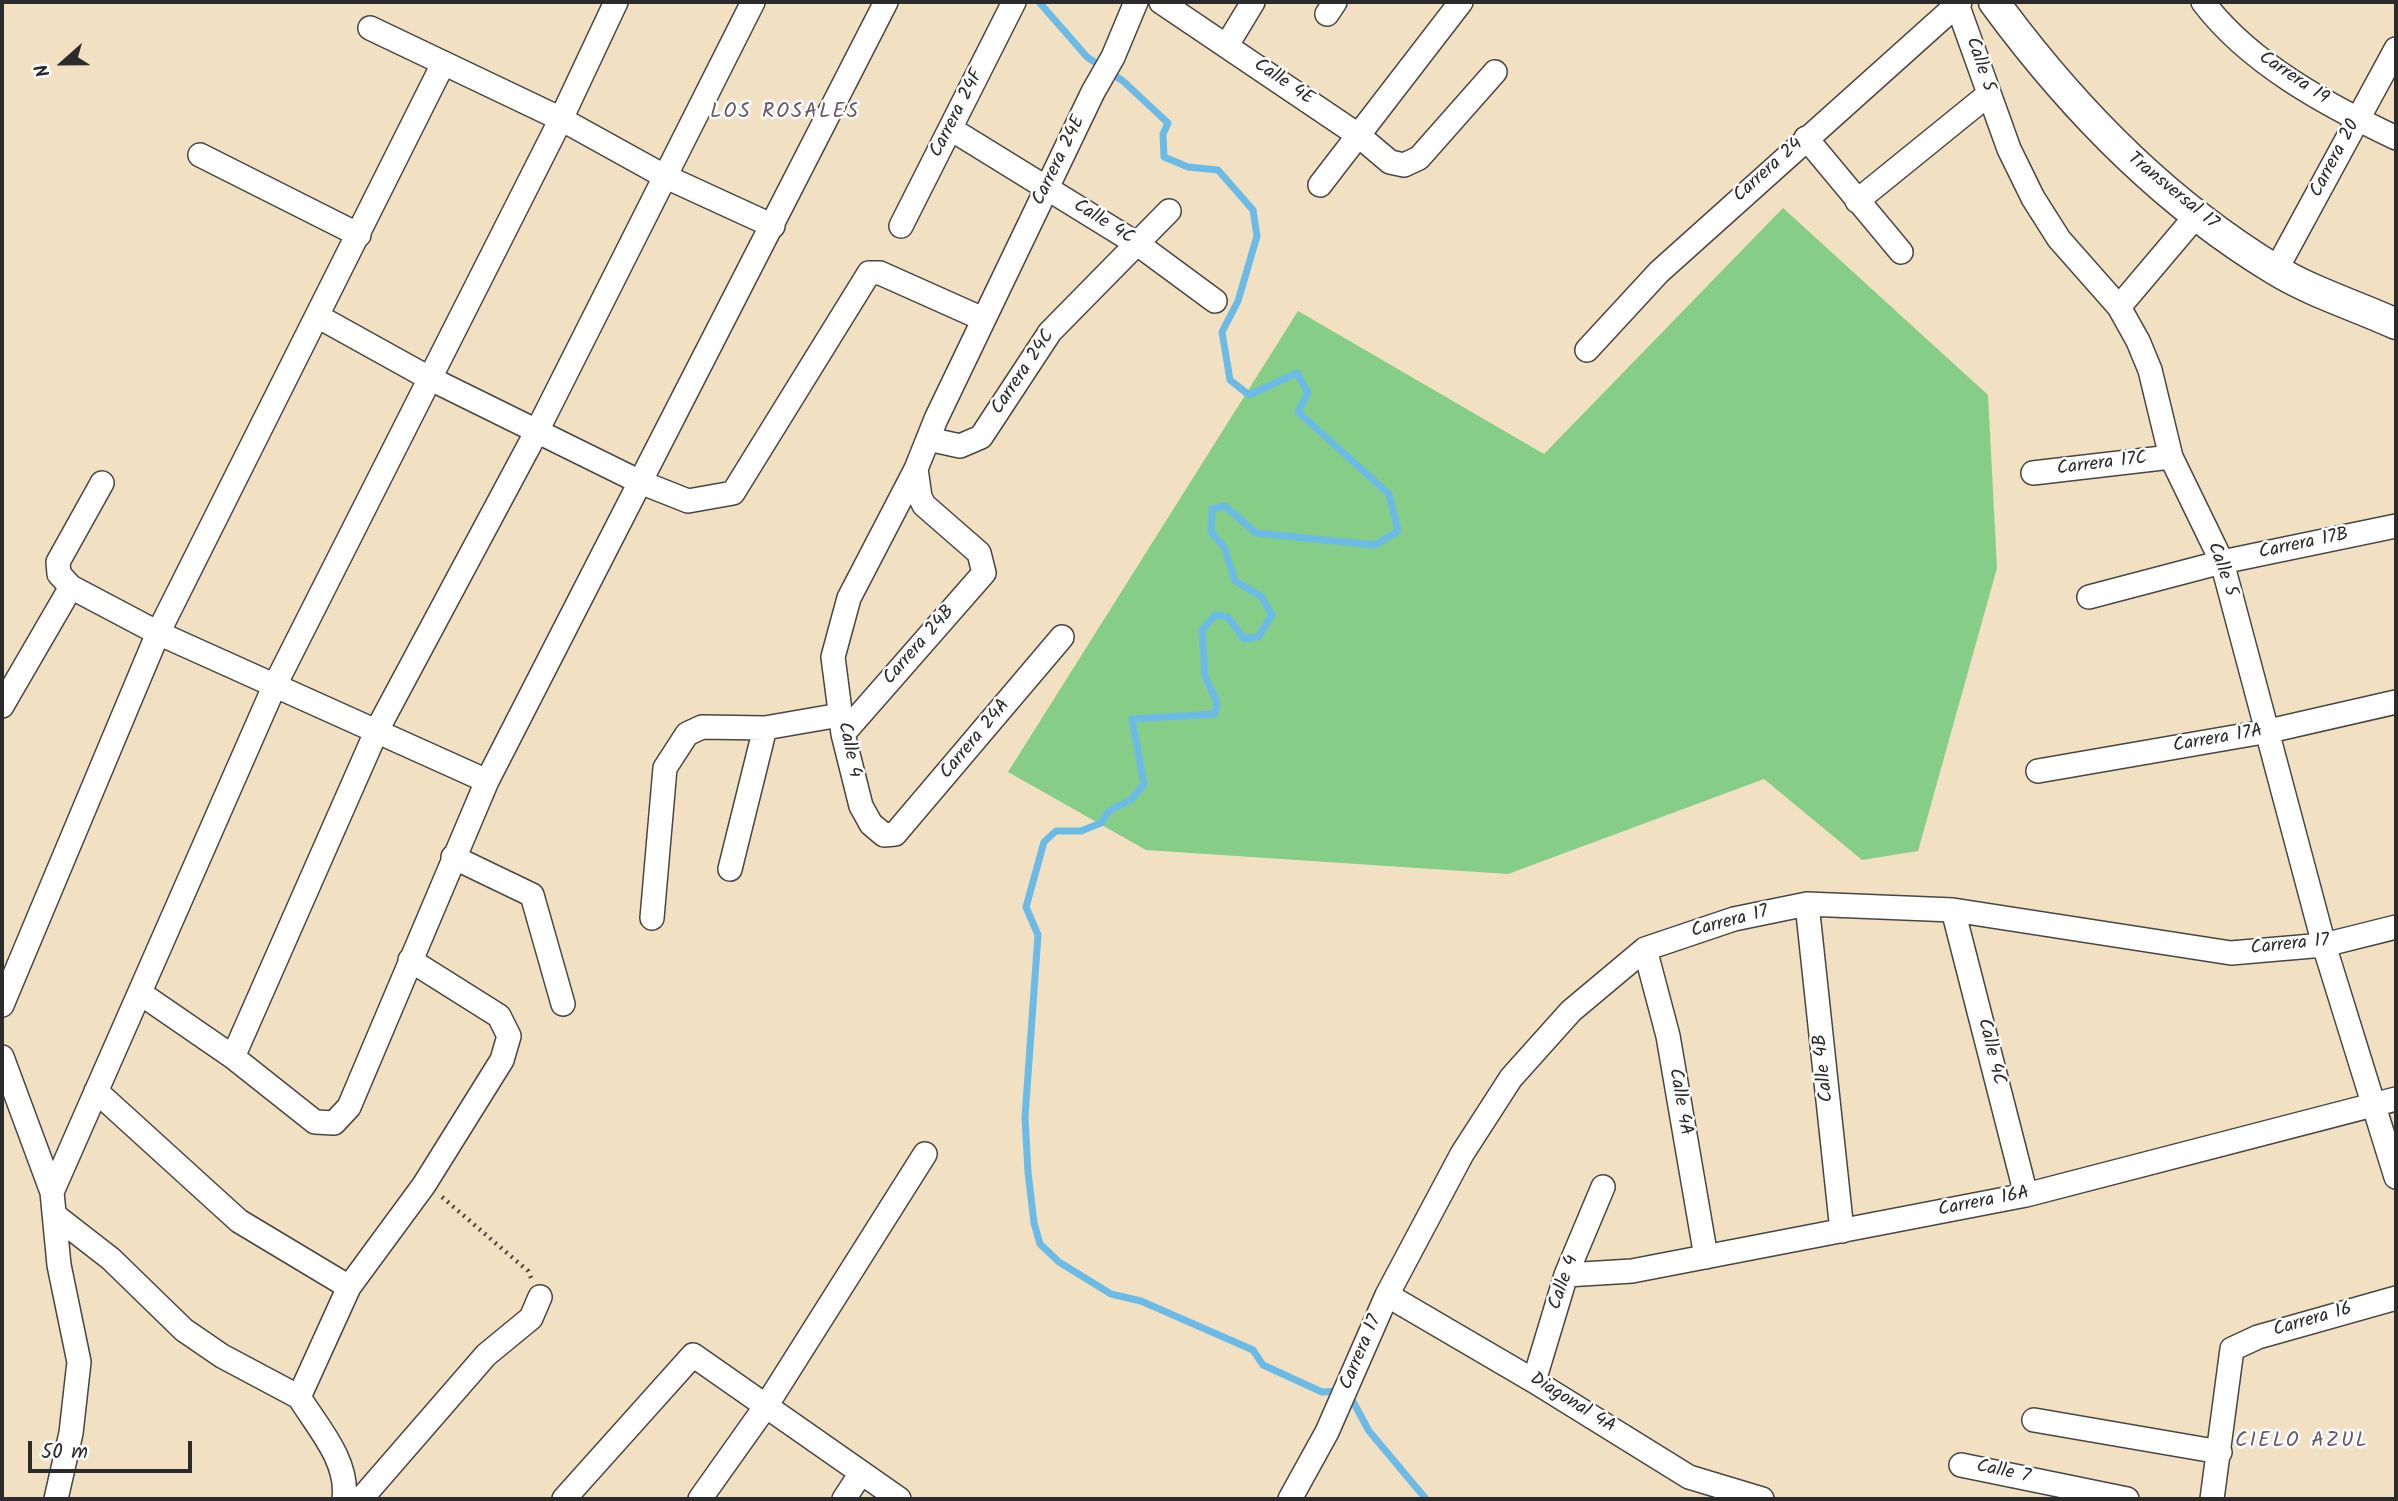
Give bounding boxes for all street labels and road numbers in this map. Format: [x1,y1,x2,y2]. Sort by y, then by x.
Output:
street label: Calle 5 [1959,35,1999,95]
street label: Carrera 19 [2254,47,2332,111]
street label: Calle 4E [1249,55,1317,111]
street label: Carrera 24F [926,66,990,162]
street label: Carrera 24E [1029,112,1091,210]
street label: Carrera 20 [2306,116,2366,202]
street label: Carrera 24 [1730,134,1808,208]
street label: Transversal 17 [2122,148,2222,236]
street label: Calle 4C [1068,195,1138,251]
street label: Carrera 24C [987,326,1061,420]
street label: Carrera 17C [2056,448,2148,482]
street label: Carrera 17B [2257,524,2351,566]
street label: Calle 5 [2201,540,2241,600]
street label: Carrera 24B [879,602,961,690]
street label: Carrera 24A [936,695,1016,785]
street label: Calle 4 [831,720,865,780]
street label: Carrera 17A [2171,721,2265,759]
street label: Carrera 17 [1689,902,1771,944]
street label: Carrera 17 [2250,931,2330,961]
street label: Calle 4C [1971,1016,2009,1088]
street label: Calle 4B [1810,1033,1840,1103]
street label: Calle 4A [1662,1067,1696,1137]
street label: Carrera 16A [1937,1183,2031,1223]
street label: Calle 4 [1545,1253,1585,1313]
street label: Carrera 16 [2271,1299,2355,1343]
street label: Carrera 17 [1336,1312,1388,1394]
street label: Diagonal 4A [1525,1369,1619,1439]
street label: Calle 7 [1974,1456,2032,1490]

